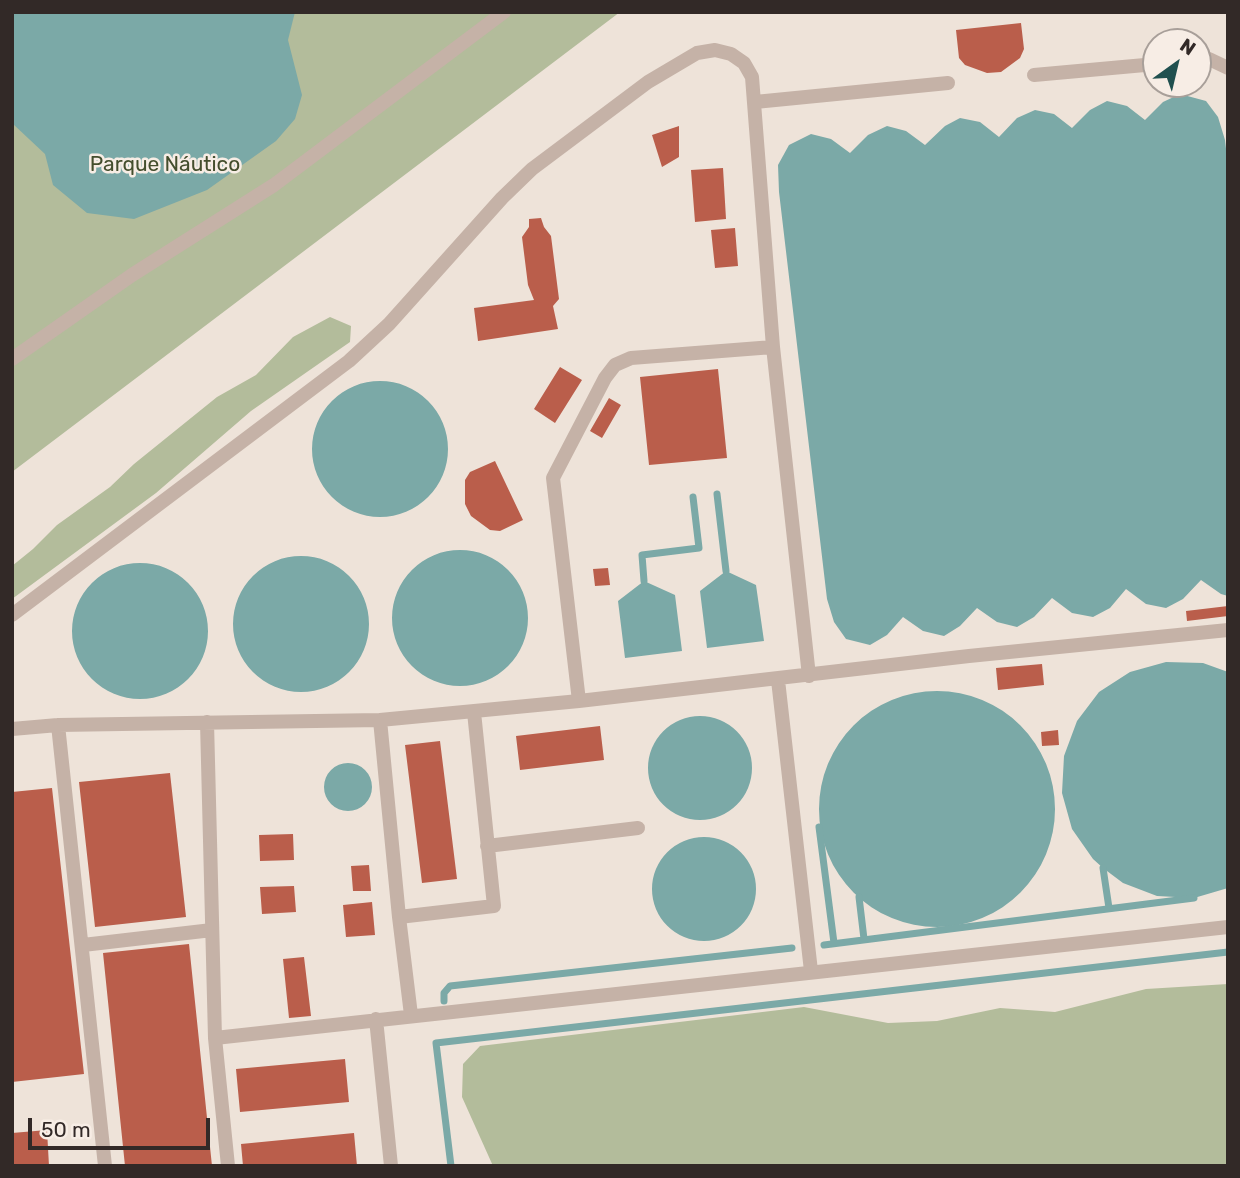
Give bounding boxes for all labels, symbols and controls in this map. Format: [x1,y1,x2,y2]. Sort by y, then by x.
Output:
north arrow [1142,28,1212,98]
text: N [1176,33,1200,60]
park label: Parque Náutico [90,152,240,178]
scale bar [32,1104,214,1148]
text: 50 m [41,1117,91,1142]

